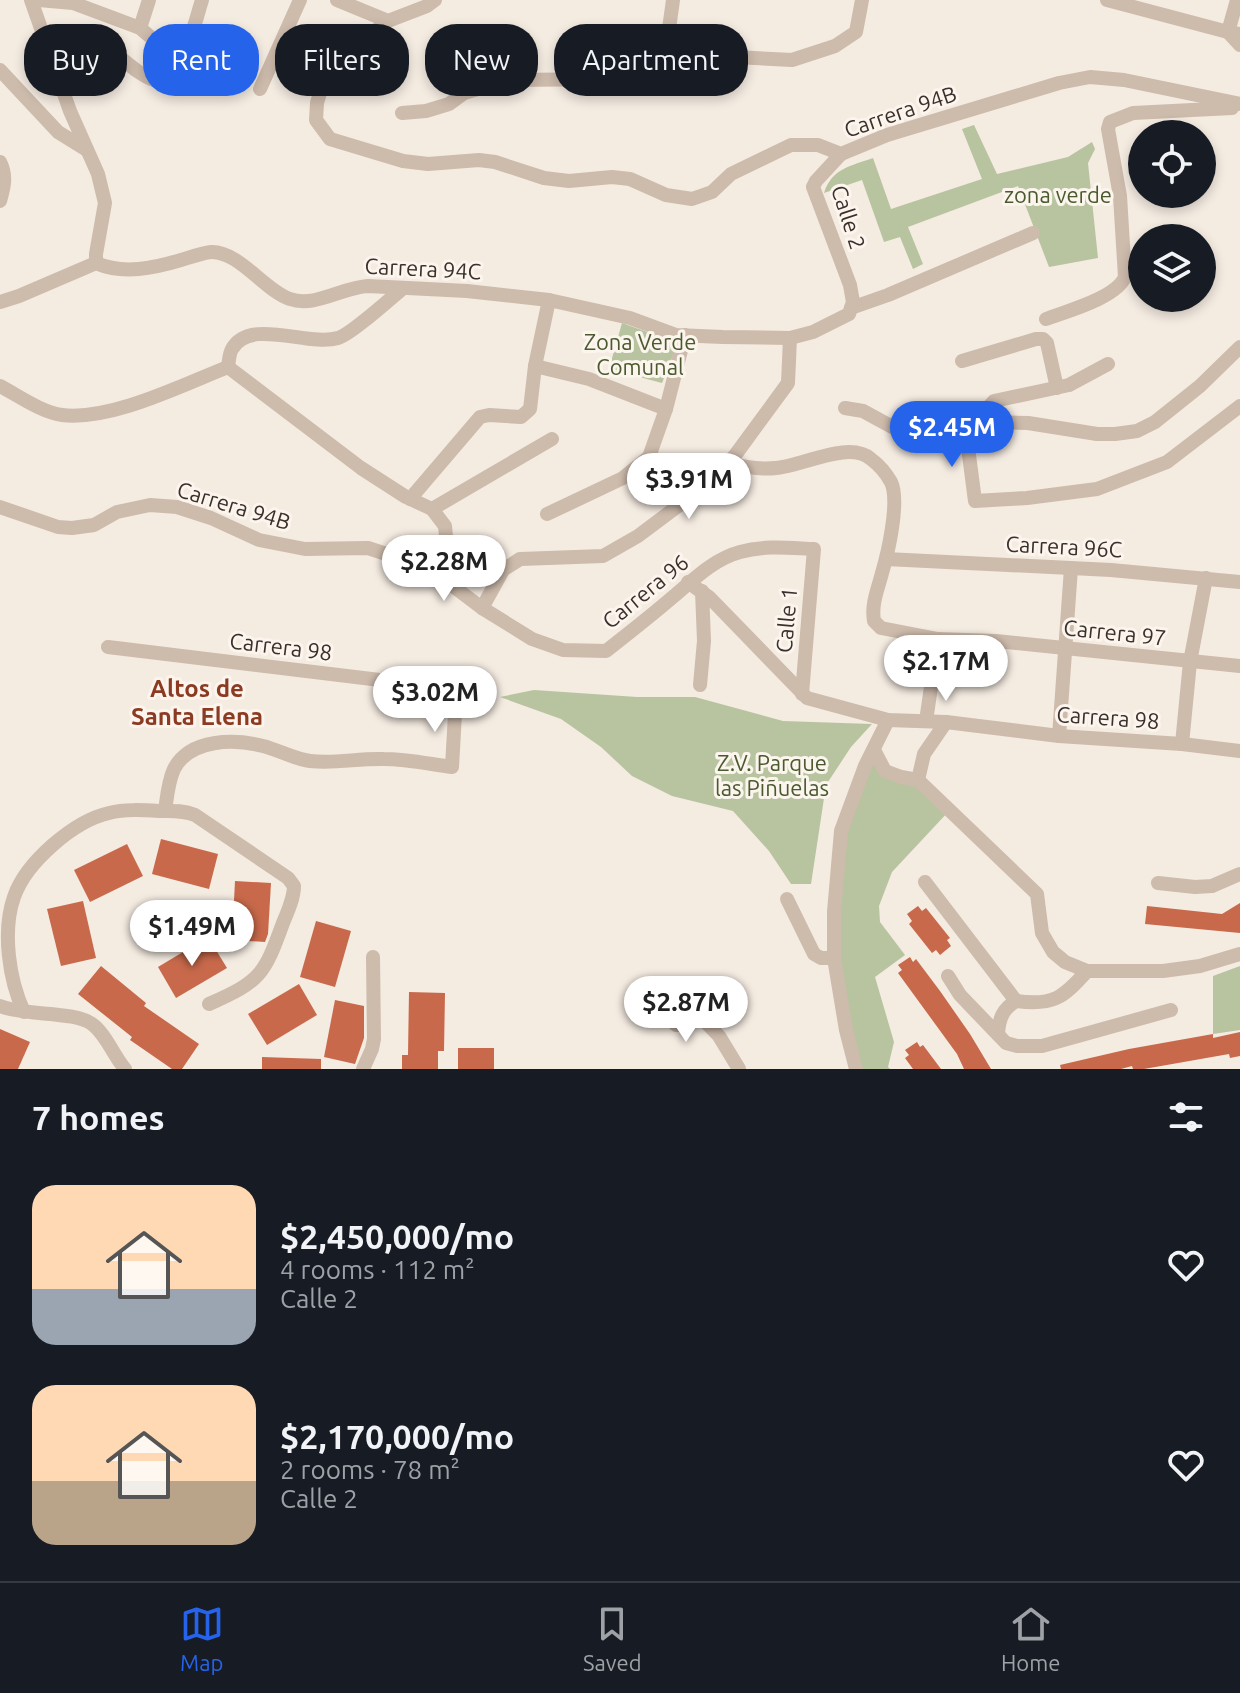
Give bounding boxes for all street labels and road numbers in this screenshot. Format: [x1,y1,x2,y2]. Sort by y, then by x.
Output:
street label: Carrera 94B [841,80,959,142]
street label: Calle 2 [827,182,871,252]
street label: Carrera 94C [364,252,482,284]
street label: Carrera 94B [174,476,294,534]
street label: Carrera 96C [1005,530,1123,562]
street label: Carrera 96 [597,549,693,633]
street label: Calle 1 [771,586,801,654]
street label: Carrera 97 [1062,614,1168,650]
street label: Carrera 98 [228,627,334,665]
street label: Carrera 98 [1056,701,1160,733]

